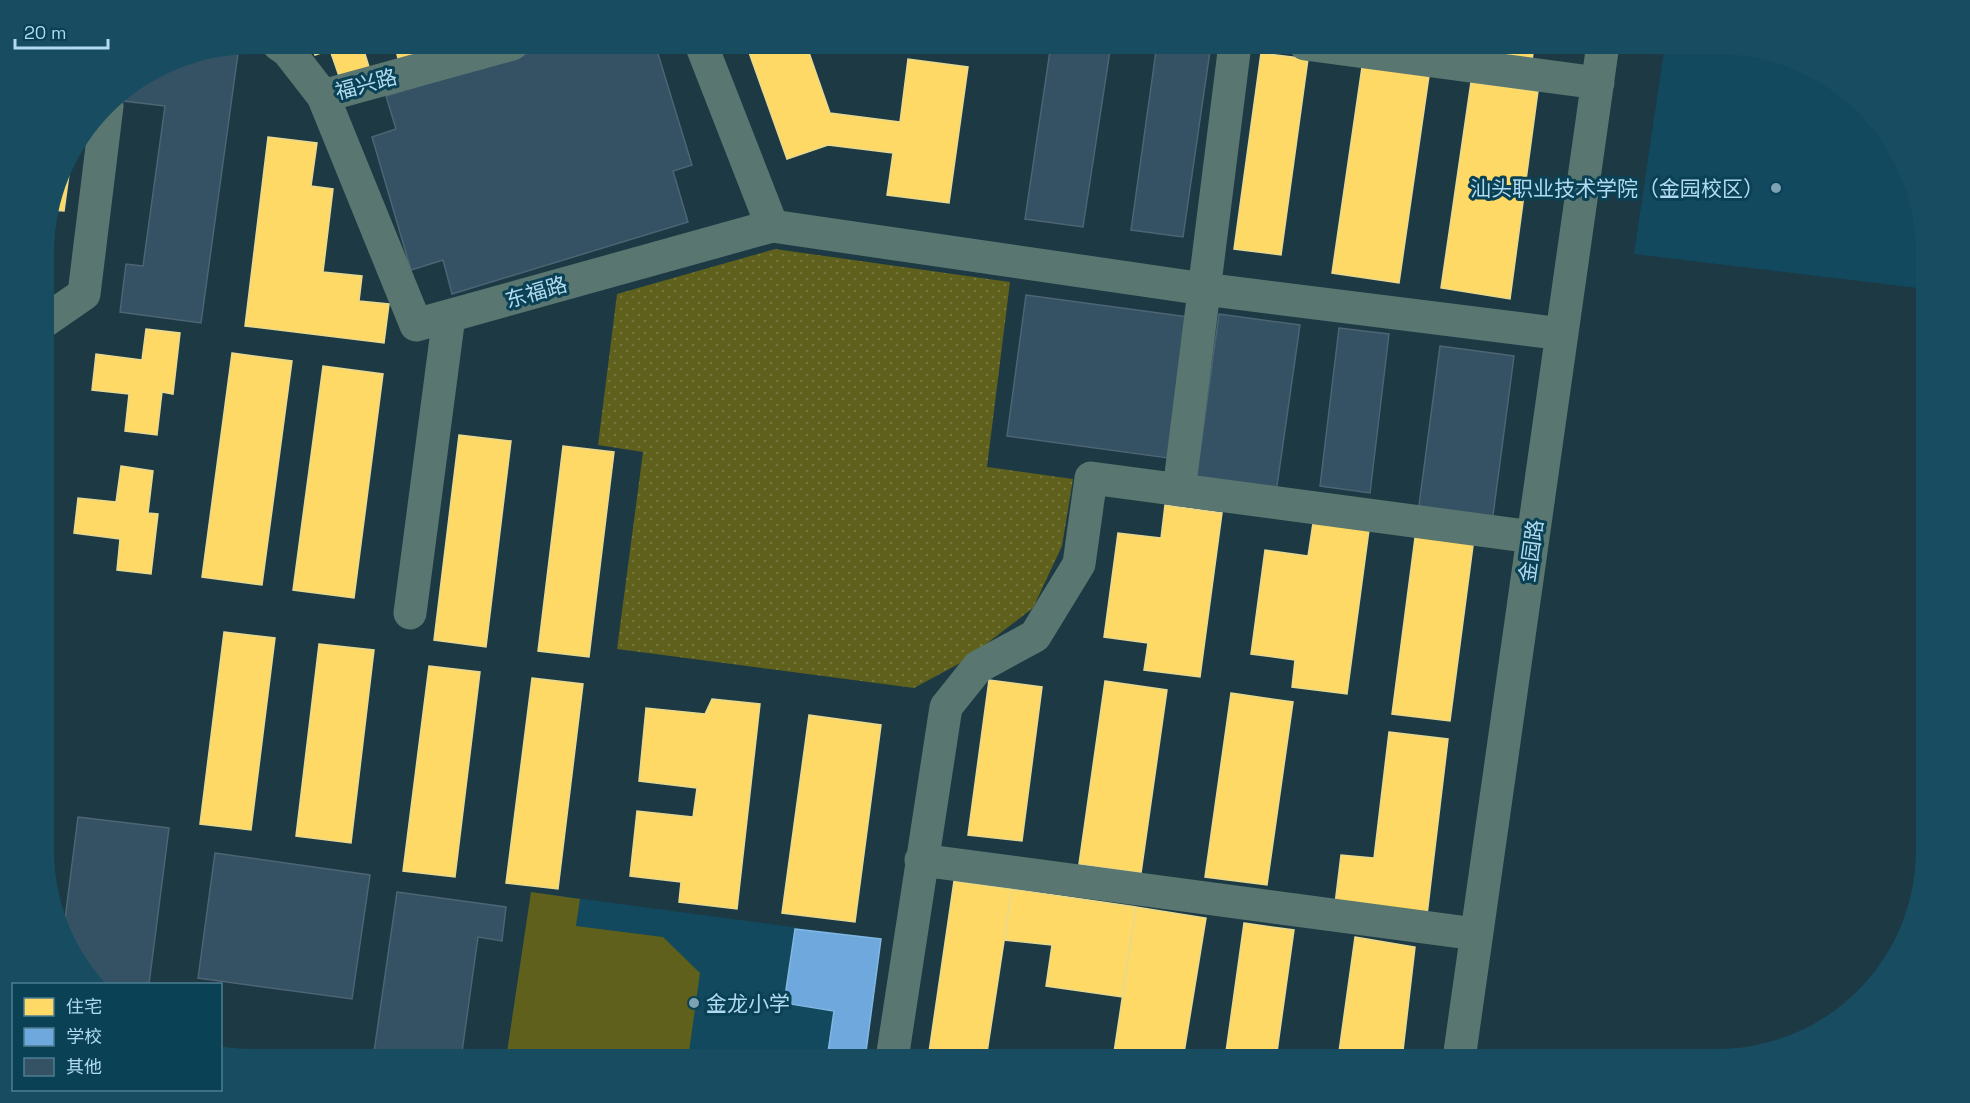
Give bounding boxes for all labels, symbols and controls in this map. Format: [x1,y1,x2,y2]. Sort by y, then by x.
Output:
scale bar [15,12,108,50]
text: 20 m [24,21,67,44]
street label: 福兴路 [332,63,400,105]
place label: 汕头职业技术学院（金园校区） [1470,175,1764,202]
marker: 汕头职业技术学院（金园校区） [1769,181,1783,195]
street label: 东福路 [502,270,570,314]
street label: 金园路 [1513,518,1549,584]
legend [12,983,222,1091]
place label: 金龙小学 [706,990,790,1017]
text: 住宅 [66,995,102,1018]
marker: 金龙小学 [687,996,701,1010]
text: 学校 [66,1025,102,1048]
text: 其他 [66,1055,102,1078]

